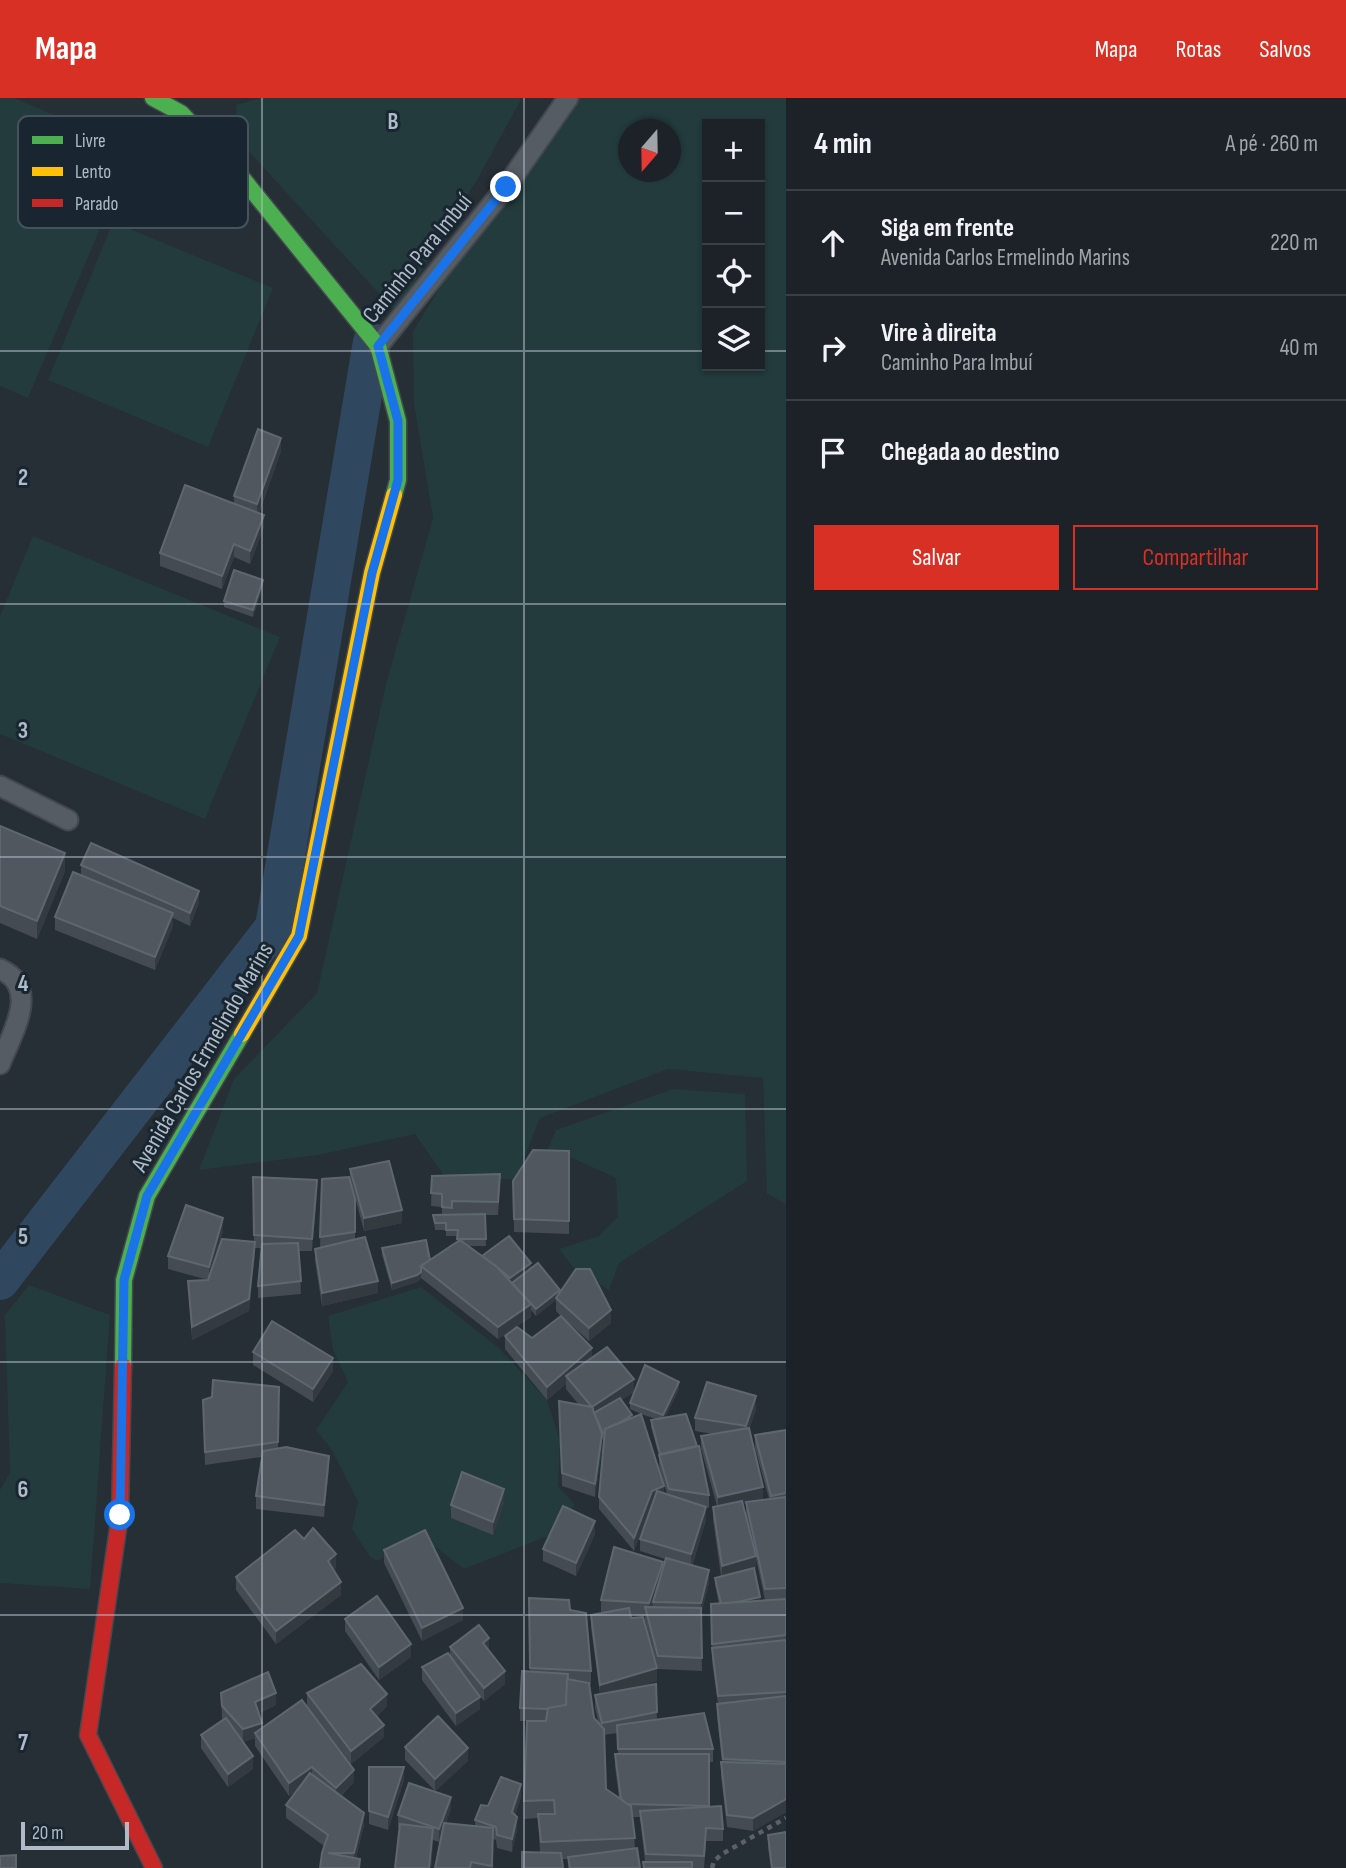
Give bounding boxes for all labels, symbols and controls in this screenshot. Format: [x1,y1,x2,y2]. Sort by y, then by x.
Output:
text: Mapa [35,29,97,69]
text: Mapa [1095,35,1138,64]
text: Rotas [1176,35,1221,64]
text: Salvos [1259,35,1311,64]
text: B [388,108,399,136]
legend [18,116,248,228]
north arrow [618,119,681,182]
map controls [702,119,765,371]
button: + [702,119,765,182]
text: 4 min [814,126,872,162]
text: Livre [75,130,106,153]
text: A pé · 260 m [1226,130,1318,158]
text: Lento [75,161,111,184]
route end [490,171,521,202]
button: − [702,182,765,245]
street label: Caminho Para Imbuí [356,187,479,329]
text: Parado [75,193,118,216]
text: Siga em frente [881,213,1014,244]
icon: ahead [814,224,852,262]
text: 220 m [1270,229,1318,257]
text: Avenida Carlos Ermelindo Marins [881,244,1130,272]
button: locate [702,245,765,308]
button: layers [702,308,765,371]
text: Vire à direita [881,318,997,349]
icon: right [814,329,852,367]
text: 40 m [1280,334,1318,362]
text: Caminho Para Imbuí [881,349,1032,377]
icon: arrive [814,434,852,472]
text: Chegada ao destino [881,437,1060,468]
text: 2 [18,464,28,492]
button: Salvar [814,525,1059,590]
button: Compartilhar [1073,525,1318,590]
text: 3 [18,717,28,745]
street label: Avenida Carlos Ermelindo Marins [124,937,280,1178]
text: 4 [18,970,29,998]
text: 5 [18,1223,28,1251]
text: 6 [18,1476,28,1504]
route start [104,1499,135,1530]
text: 7 [18,1729,28,1757]
scale bar [21,1819,130,1851]
text: 20 m [32,1822,64,1845]

